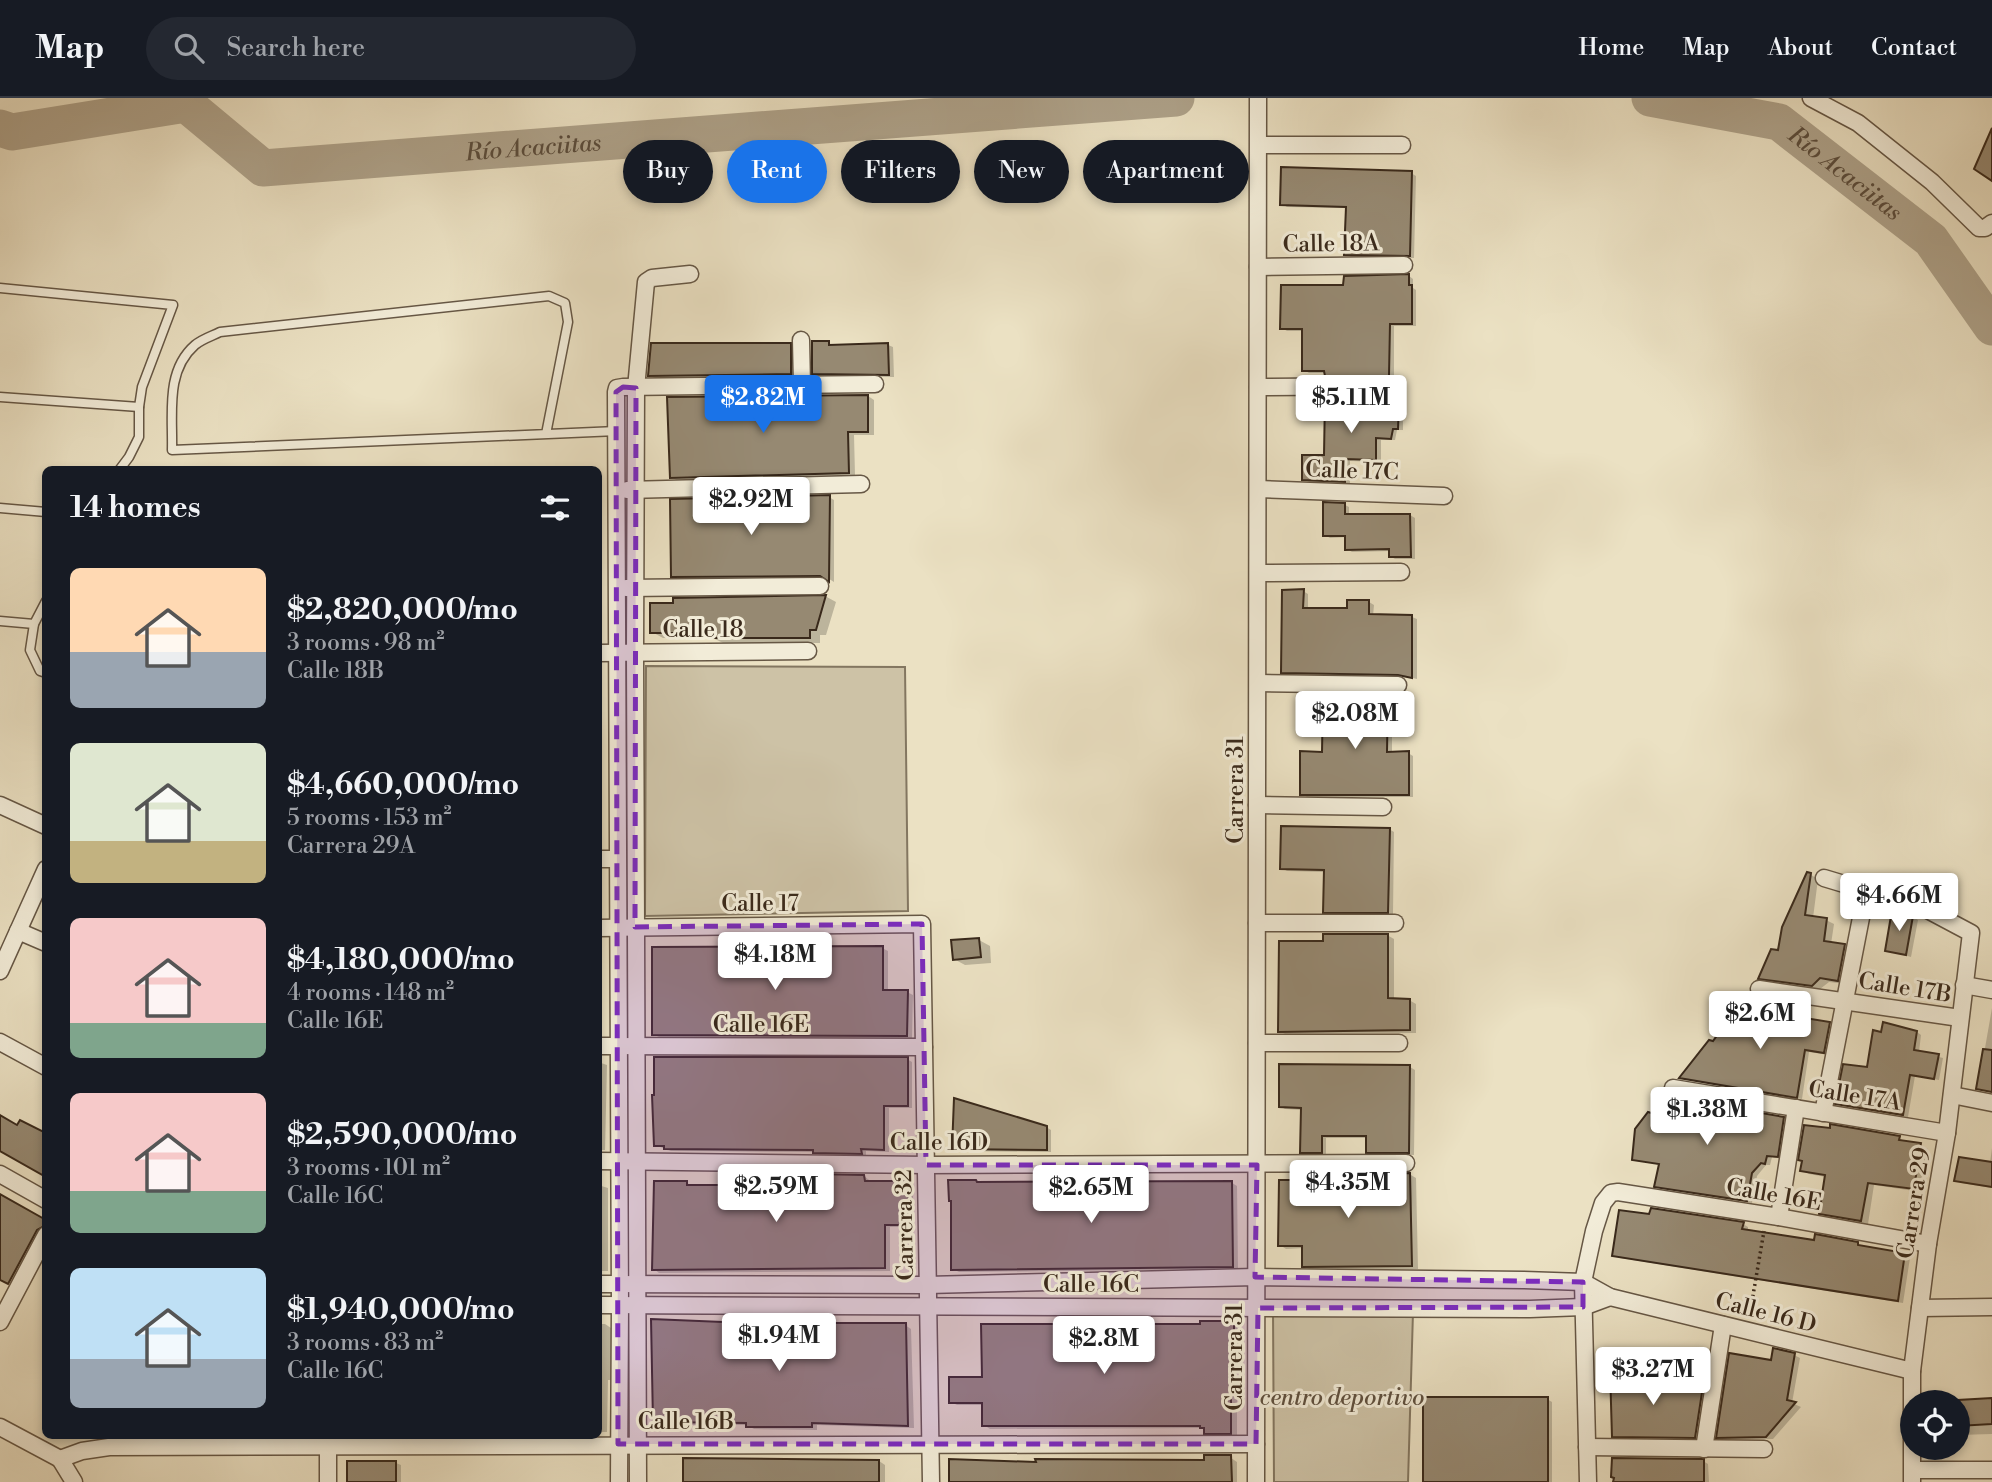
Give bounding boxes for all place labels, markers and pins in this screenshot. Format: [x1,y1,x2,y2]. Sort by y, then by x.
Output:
pin: $2.82M [706,376,820,435]
pin: $5.11M [1294,376,1408,435]
pin: $2.92M [694,478,808,537]
pin: $2.08M [1298,692,1412,751]
pin: $4.66M [1842,874,1956,933]
pin: $4.18M [718,932,832,992]
pin: $2.6M [1711,992,1809,1051]
pin: $1.38M [1650,1088,1764,1147]
pin: $4.35M [1291,1160,1405,1220]
pin: $2.59M [719,1164,833,1224]
pin: $2.65M [1034,1166,1148,1225]
pin: $1.94M [722,1314,836,1373]
pin: $2.8M [1055,1316,1153,1376]
pin: $3.27M [1596,1348,1710,1407]

